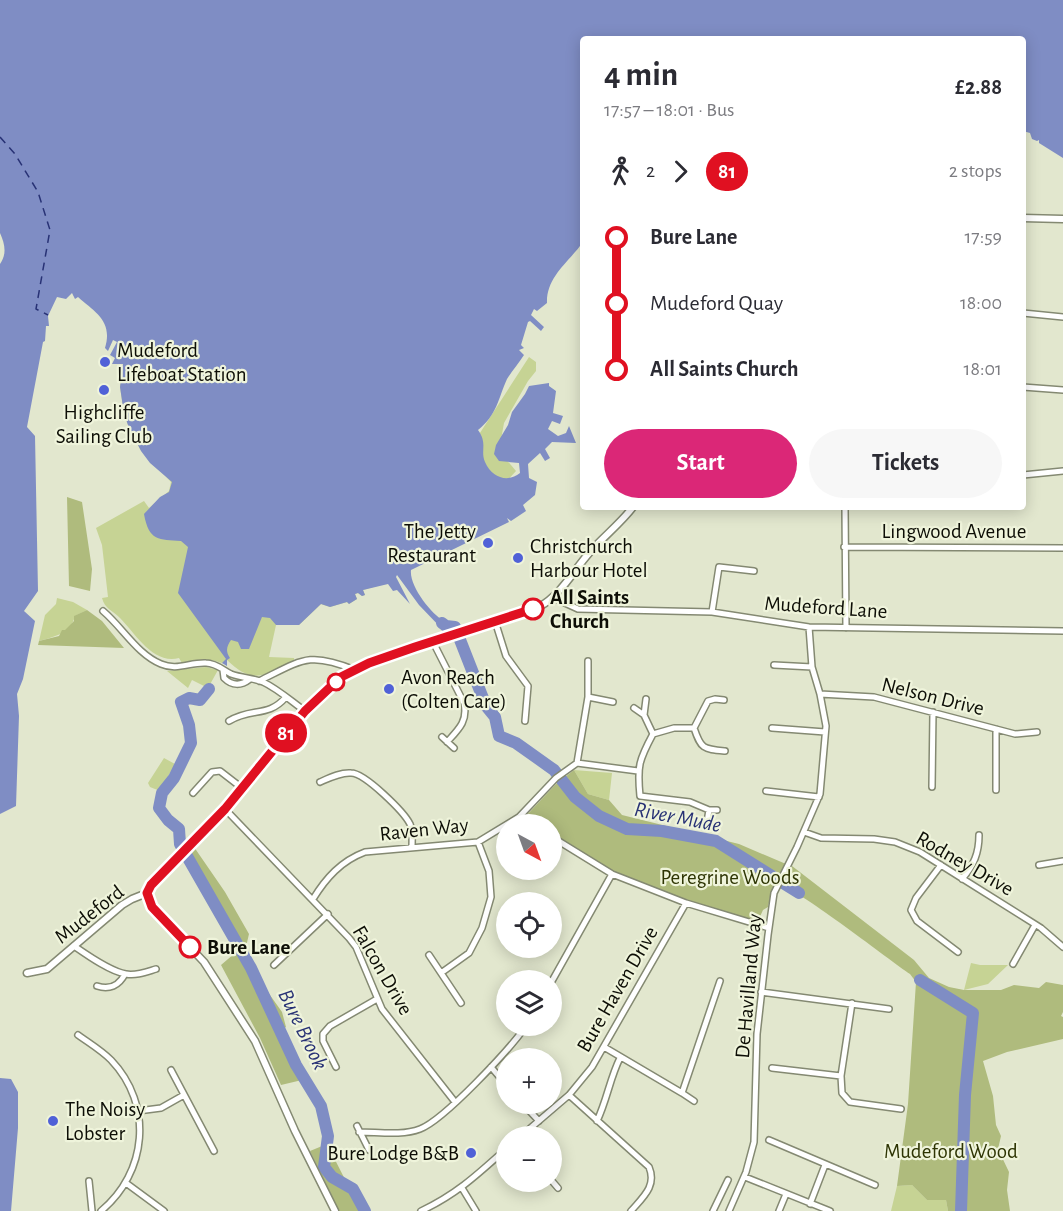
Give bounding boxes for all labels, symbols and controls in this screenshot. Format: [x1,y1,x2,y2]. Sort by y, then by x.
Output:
text: 4 min [604,59,678,92]
text: £2.88 [955,76,1002,98]
text: 17:57 – 18:01 · Bus [604,100,735,120]
icon: walk [604,155,637,188]
icon: forward [664,155,697,188]
text: 2 [646,161,655,181]
text: 81 [718,161,736,182]
text: 2 stops [949,161,1002,181]
text: Bure Lane [650,226,737,248]
text: 17:59 [964,227,1002,247]
text: Mudeford Quay [650,292,783,314]
text: 18:00 [960,293,1002,313]
place label: Mudeford Lifeboat Station [117,340,247,385]
marker: Mudeford Lifeboat Station [98,355,112,369]
text: All Saints Church [650,358,798,380]
text: 18:01 [964,359,1002,379]
marker: Highcliffe Sailing Club [97,383,111,397]
place label: Highcliffe Sailing Club [56,402,152,447]
button: Start [604,429,797,498]
button: Tickets [809,429,1002,498]
place label: The Jetty Restaurant [387,521,476,566]
street label: Lingwood Avenue [882,521,1026,542]
marker: The Jetty Restaurant [481,536,495,550]
place label: Christchurch Harbour Hotel [530,536,648,581]
marker: Christchurch Harbour Hotel [511,551,525,565]
place label: All Saints Church [550,587,629,632]
street label: Mudeford Lane [764,593,888,622]
marker: All Saints Church [522,598,544,620]
place label: Avon Reach (Colten Care) [401,667,507,712]
unlabelled marker [327,673,345,691]
street label: Nelson Drive [880,674,986,719]
marker: Avon Reach (Colten Care) [382,682,396,696]
line badge: 81 [259,714,313,752]
text: 81 [277,723,295,744]
water label: River Mude [632,798,723,836]
street label: Raven Way [379,814,470,845]
north arrow [496,814,562,880]
map controls [496,814,562,1192]
street label: Rodney Drive [912,827,1017,900]
park label: Peregrine Woods [660,867,800,888]
street label: Mudeford [51,881,128,948]
button: locate [496,892,562,958]
street label: De Havilland Way [732,913,765,1059]
street label: Falcon Drive [349,922,417,1019]
street label: Bure Haven Drive [573,923,662,1056]
marker: Bure Lane [179,936,201,958]
place label: Bure Lane [207,937,291,958]
button: layers [496,970,562,1036]
water label: Bure Brook [274,986,332,1073]
button: + [496,1048,562,1114]
place label: The Noisy Lobster [65,1099,145,1144]
marker: The Noisy Lobster [46,1114,60,1128]
button: − [496,1126,562,1192]
park label: Mudeford Wood [884,1141,1018,1162]
place label: Bure Lodge B&B [327,1143,459,1164]
marker: Bure Lodge B&B [464,1146,478,1160]

